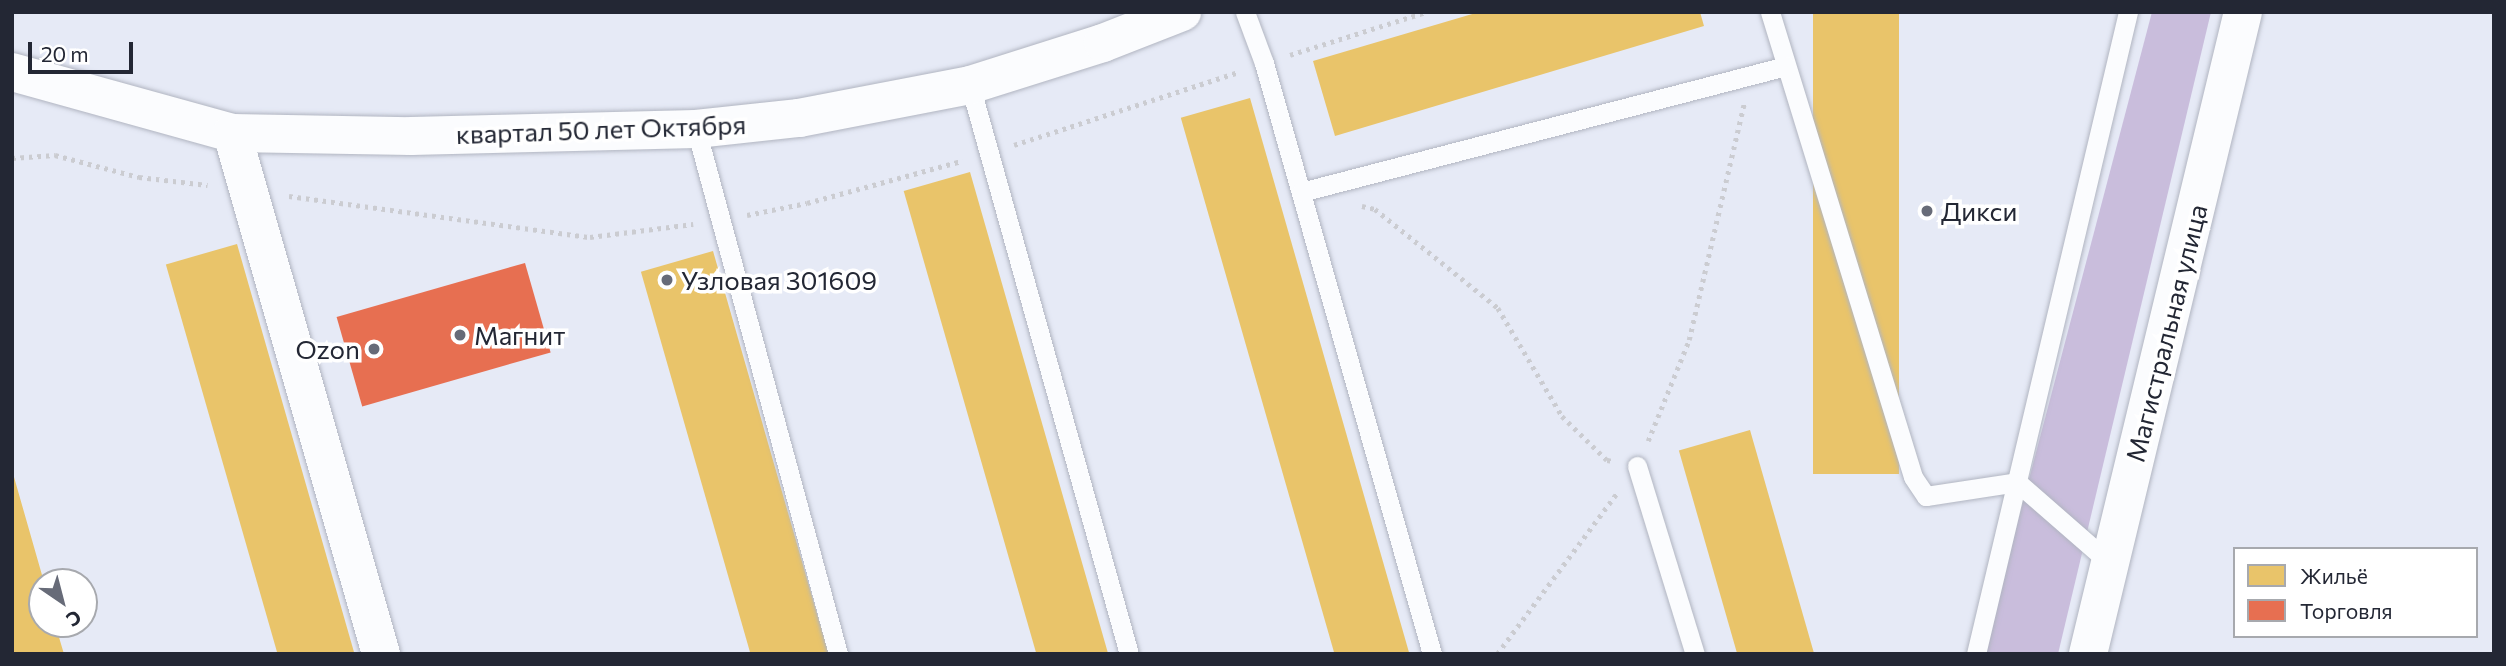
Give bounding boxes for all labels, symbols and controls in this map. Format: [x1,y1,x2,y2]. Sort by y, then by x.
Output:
scale bar [32,28,136,72]
text: 20 m [41,41,89,66]
street label: квартал 50 лет Октября [455,108,747,150]
place label: Дикси [1941,195,2017,227]
street label: Магистральная улица [2119,201,2213,465]
marker: Дикси [1919,203,1935,219]
place label: Узловая 301609 [681,264,877,296]
marker: Узловая 301609 [659,272,675,288]
place label: Магнит [474,319,565,351]
marker: Магнит [452,327,468,343]
place label: Ozon [295,333,360,365]
marker: Ozon [366,341,382,357]
legend [2233,547,2478,638]
text: Жильё [2300,563,2368,588]
north arrow [28,568,98,638]
text: Торговля [2300,598,2393,623]
text: С [62,606,86,632]

